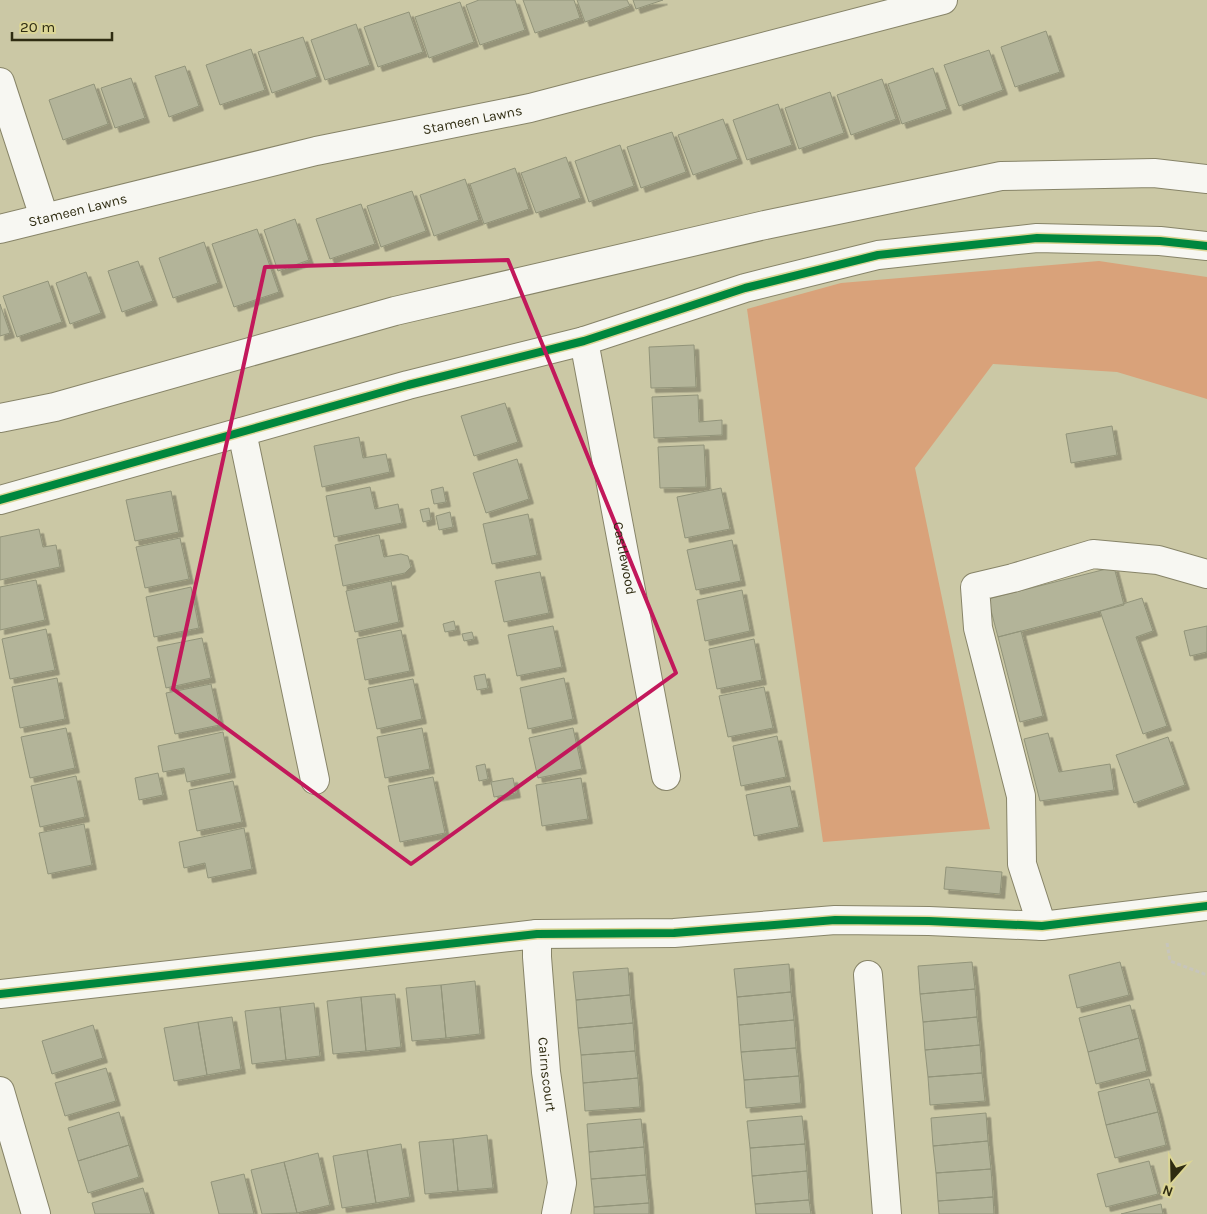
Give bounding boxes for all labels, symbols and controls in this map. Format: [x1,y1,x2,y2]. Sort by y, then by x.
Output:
scale bar [12,10,112,42]
text: 20 m [20,18,55,36]
street label: Stameen Lawns [421,101,524,138]
street label: Stameen Lawns [27,189,129,230]
street label: Castlewood [610,520,640,596]
street label: Cairnscourt [535,1037,560,1113]
north arrow [1147,1154,1197,1204]
text: N [1160,1181,1175,1200]

